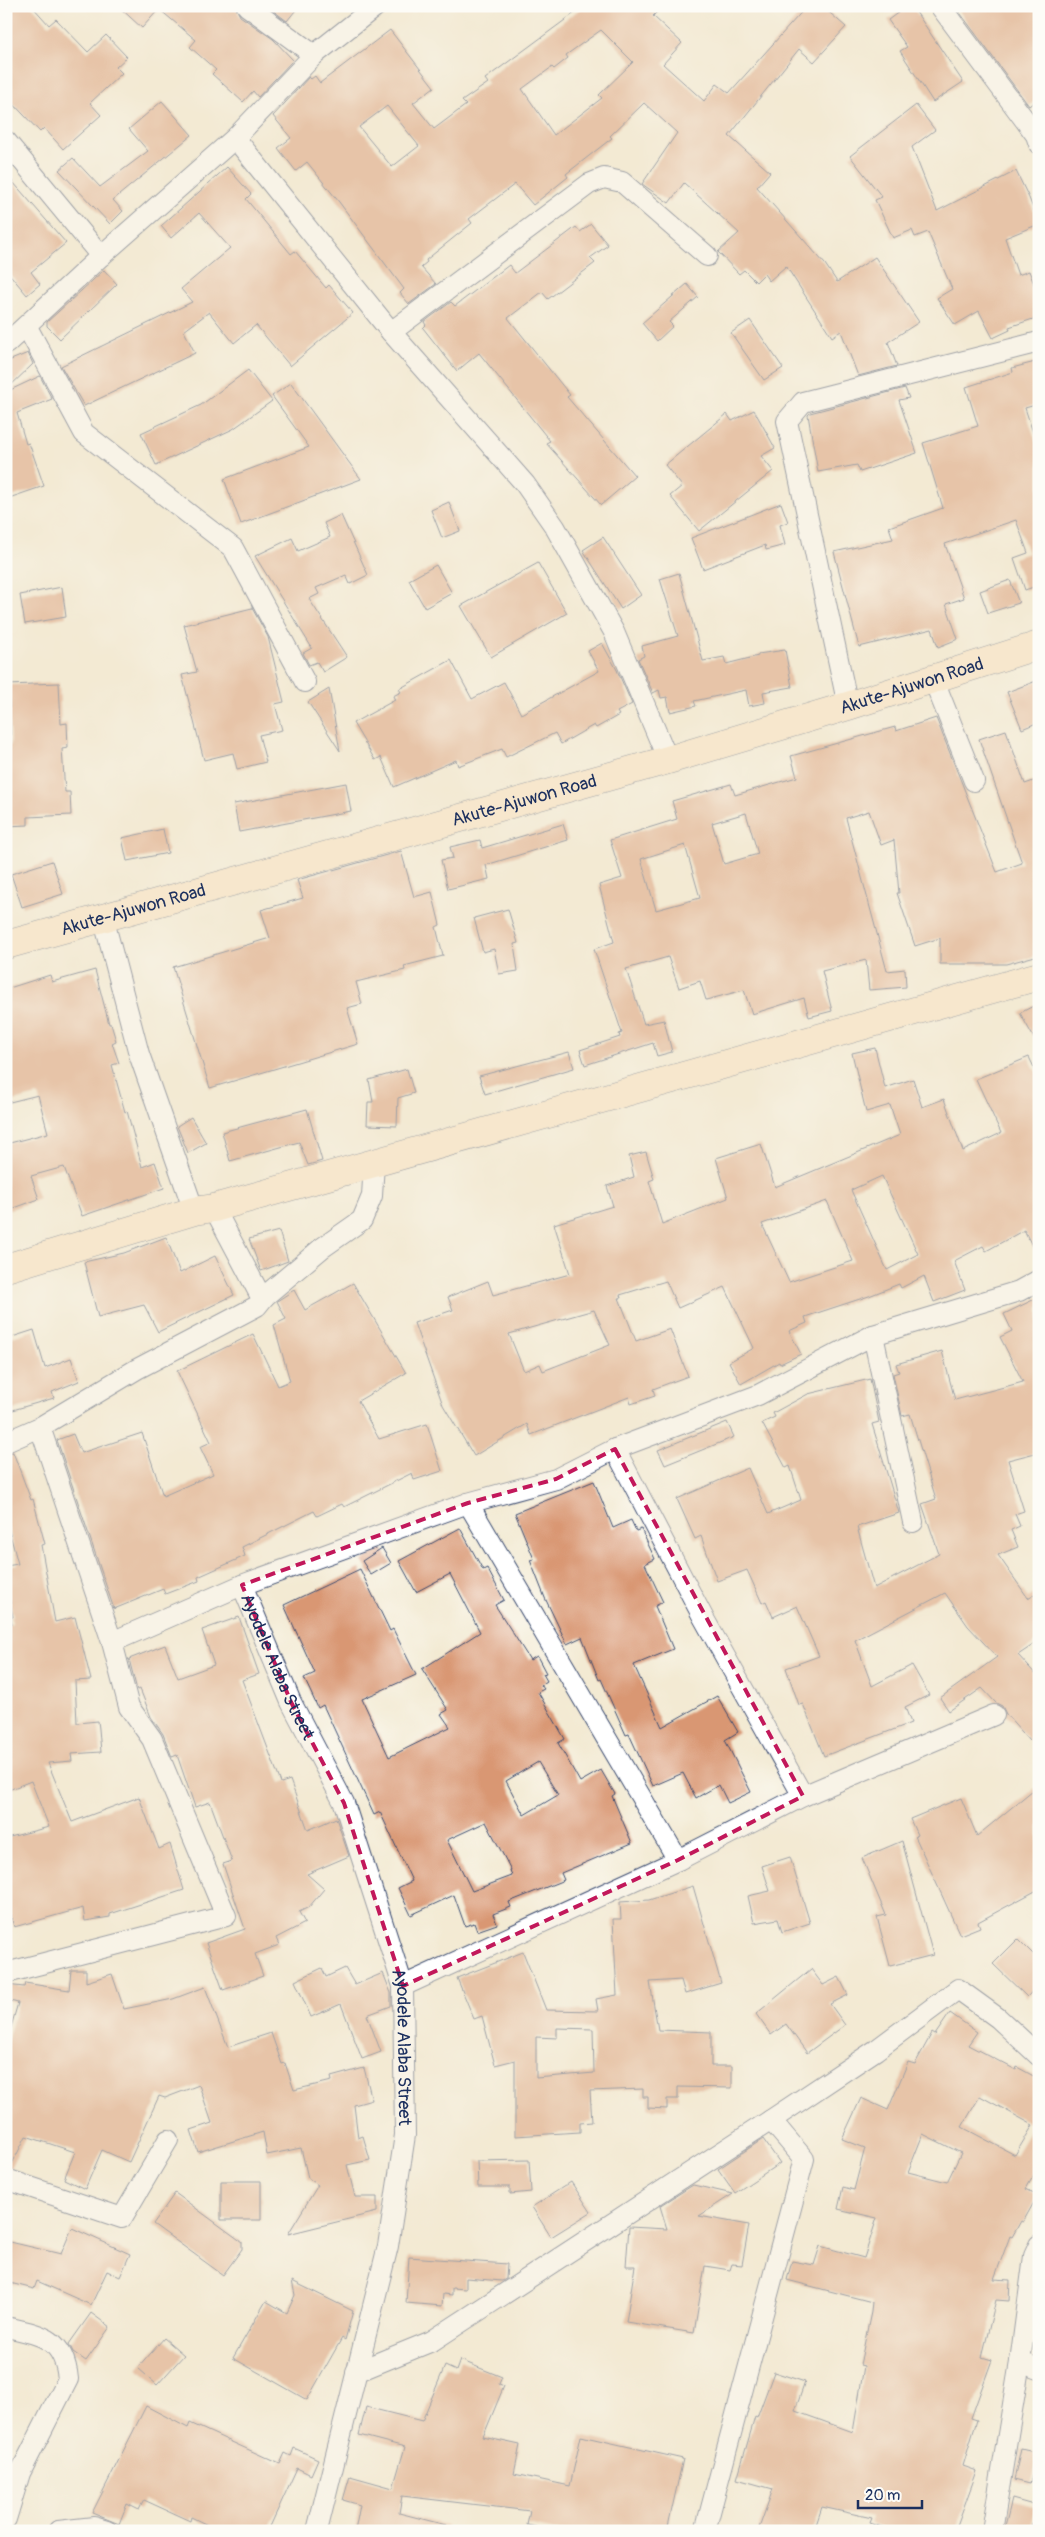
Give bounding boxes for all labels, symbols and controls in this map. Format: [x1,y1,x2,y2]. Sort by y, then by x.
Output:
street label: Akute-Ajuwon Road [837,652,986,720]
street label: Akute-Ajuwon Road [449,769,599,832]
street label: Akute-Ajuwon Road [58,879,208,941]
street label: Ayodele Alaba Street [235,1590,320,1745]
street label: Ayodele Alaba Street [386,1965,416,2127]
scale bar [858,2477,921,2509]
text: 20 m [865,2486,900,2505]

